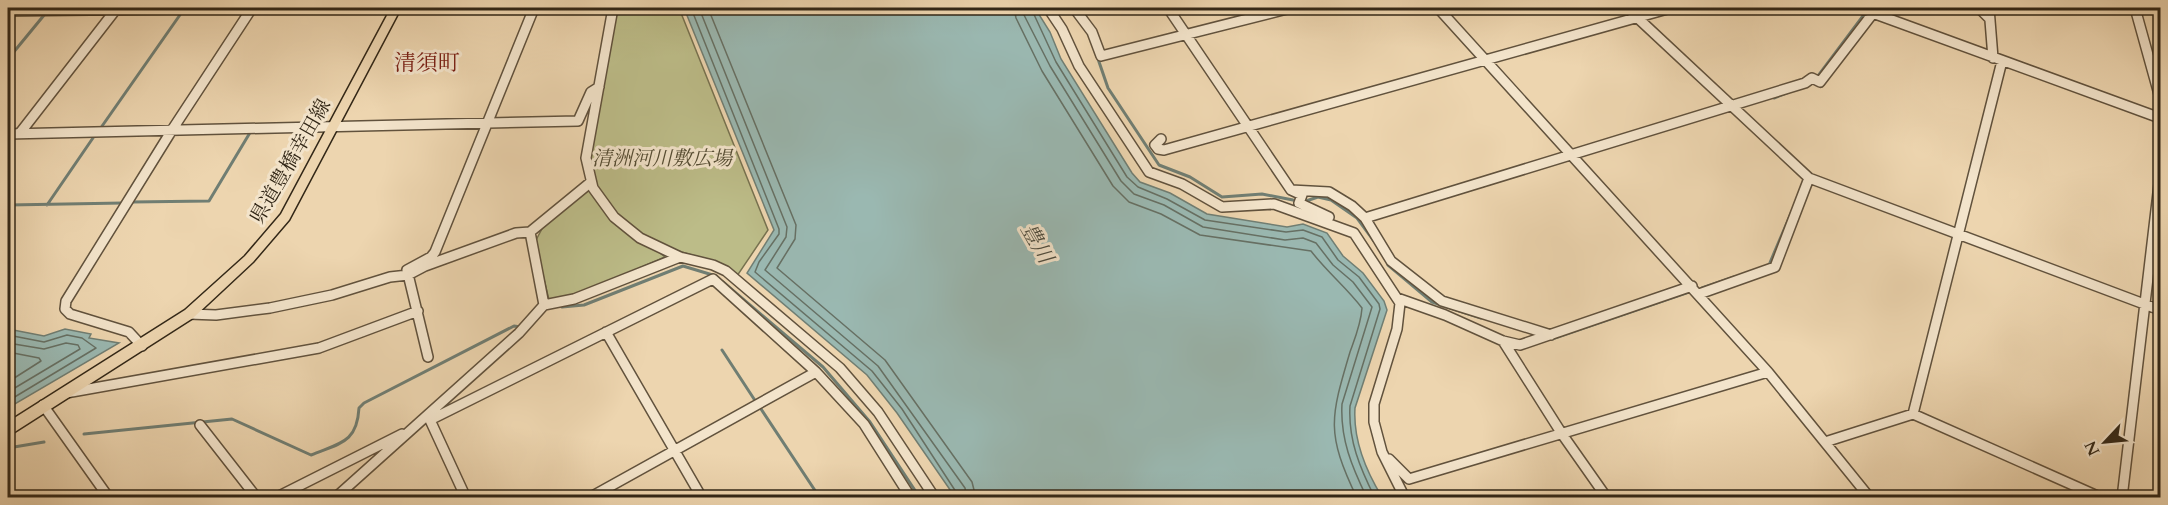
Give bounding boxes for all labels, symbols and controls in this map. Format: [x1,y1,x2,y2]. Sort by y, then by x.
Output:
district label: 清須町 [394,48,460,78]
street label: 県道豊橋幸田線 [244,94,337,229]
park label: 清洲河川敷広場 [592,145,734,172]
water label: 豊川 [1014,218,1061,270]
north arrow [2075,412,2135,472]
text: N [2079,437,2105,459]

